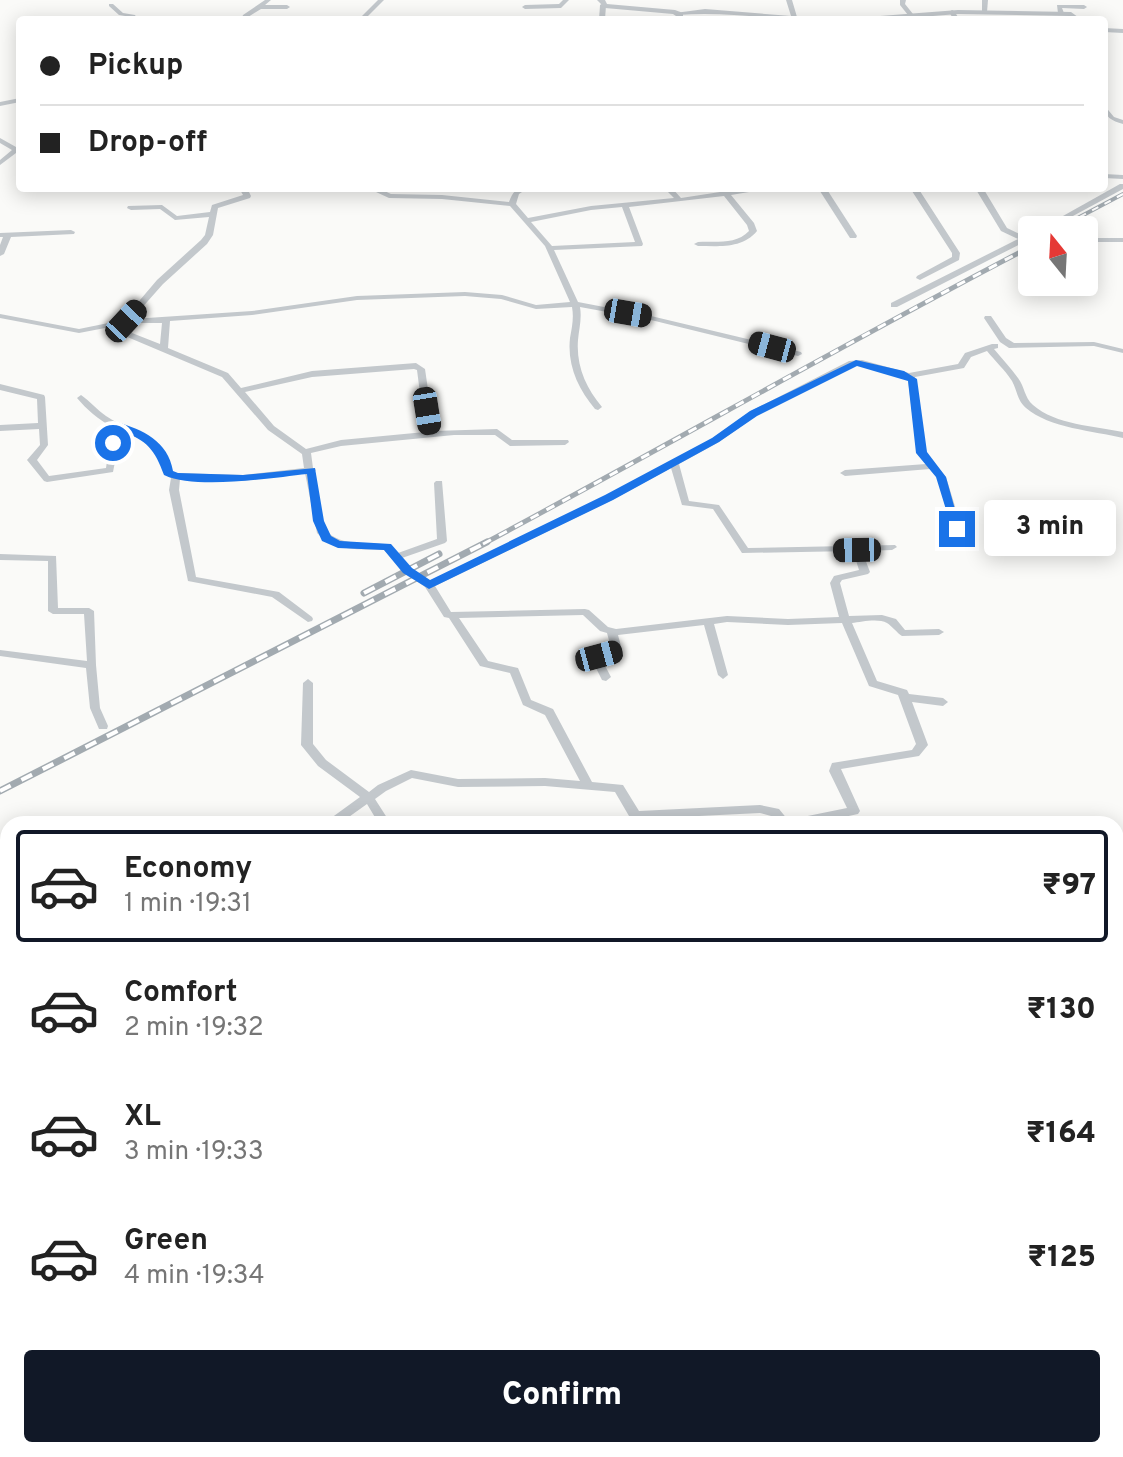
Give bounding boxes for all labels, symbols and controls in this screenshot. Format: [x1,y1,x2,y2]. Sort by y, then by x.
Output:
text: Pickup [88,48,183,85]
text: Drop-off [88,125,207,162]
north arrow [1018,216,1098,296]
map controls [1018,216,1098,296]
car [101,295,151,347]
car [602,297,654,329]
car [746,329,798,365]
car [411,385,443,437]
route start [95,425,131,461]
callout: 3 min [985,501,1117,557]
route end [939,511,975,547]
text: 3 min [1016,511,1084,544]
car [833,538,881,562]
car [573,638,625,674]
icon: car [28,850,100,922]
text: Economy [124,851,252,888]
text: ₹97 [1042,868,1096,905]
text: 1 min · 19:31 [124,888,252,921]
icon: car [28,974,100,1046]
text: Comfort [124,975,237,1012]
text: ₹130 [1026,992,1096,1029]
text: 2 min · 19:32 [124,1012,264,1045]
icon: car [28,1098,100,1170]
text: XL [124,1099,161,1136]
text: ₹164 [1026,1116,1096,1153]
text: 3 min · 19:33 [124,1136,264,1169]
icon: car [28,1222,100,1294]
text: Green [124,1223,208,1260]
text: ₹125 [1027,1240,1096,1277]
text: 4 min · 19:34 [124,1260,265,1293]
button: Confirm [24,1350,1100,1442]

